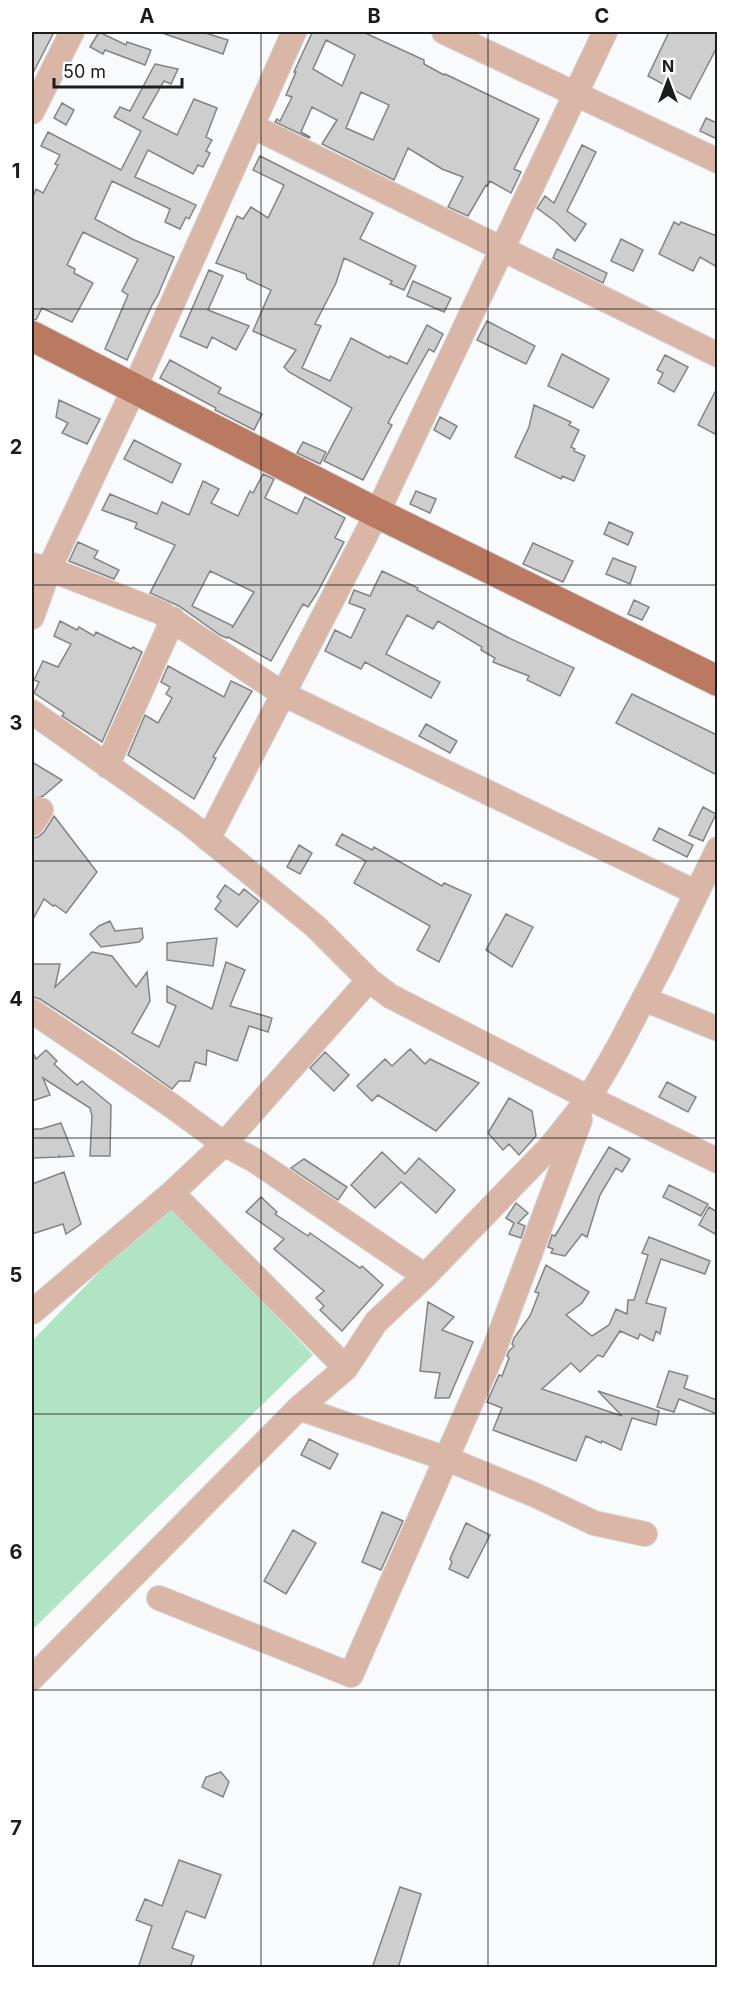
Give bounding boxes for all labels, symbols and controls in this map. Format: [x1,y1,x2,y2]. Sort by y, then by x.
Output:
text: A [140,4,155,28]
text: B [367,4,381,28]
text: C [595,4,609,28]
scale bar [54,51,182,89]
north arrow [638,51,698,111]
text: N [662,56,674,76]
text: 50 m [63,61,106,82]
text: 1 [12,159,20,183]
text: 2 [10,435,22,459]
text: 3 [10,711,22,735]
text: 4 [9,987,23,1011]
text: 5 [10,1263,22,1287]
text: 6 [10,1540,23,1564]
text: 7 [10,1816,22,1840]

